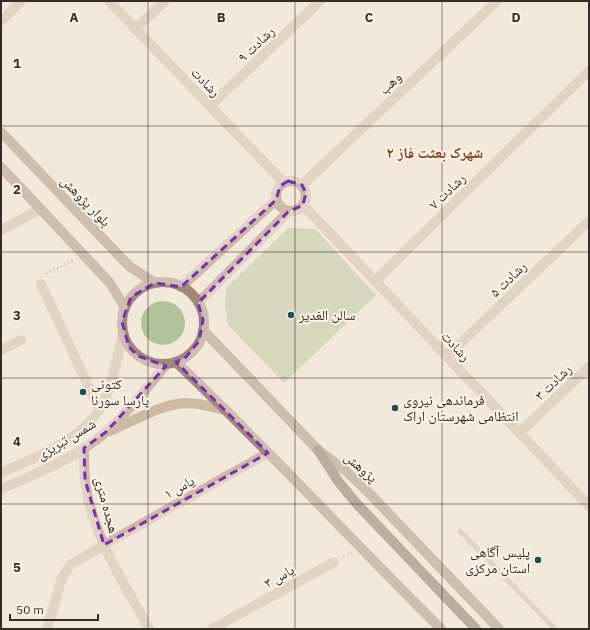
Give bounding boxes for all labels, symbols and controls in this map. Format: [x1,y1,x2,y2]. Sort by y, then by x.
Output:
text: A [70,9,79,26]
text: B [217,9,226,26]
text: C [365,9,374,26]
text: D [511,9,521,26]
street label: رشادت ۹ [234,22,278,66]
text: 1 [13,55,21,72]
street label: رشادت [187,63,225,101]
street label: وهب [375,68,405,98]
district label: شهرک بعثت فاز ۲ [387,143,483,162]
street label: رشادت ۷ [425,169,469,213]
street label: بلوار پژوهش [57,172,115,231]
text: 2 [13,181,21,198]
street label: رشادت ۵ [486,257,530,301]
place label: سالن الغدیر [298,306,355,324]
text: 3 [13,307,21,324]
marker: سالن الغدیر [286,310,296,320]
street label: رشادت [438,327,474,365]
street label: رشادت ۳ [531,360,575,404]
place label: کتونی پارسا سورنا [91,375,150,409]
marker: کتونی پارسا سورنا [78,387,88,397]
place label: فرماندهی نیروی انتظامی شهرستان اراک [403,391,519,425]
marker: فرماندهی نیروی انتظامی شهرستان اراک [390,403,400,413]
street label: شمس تبریزی [33,414,99,464]
text: 4 [13,433,21,450]
street label: پژوهش [341,448,382,487]
street label: یاس ۱ [161,471,198,503]
street label: هجده متری [91,475,123,535]
place label: پلیس آگاهی استان مرکزی [465,543,530,577]
marker: پلیس آگاهی استان مرکزی [533,555,543,565]
text: 5 [13,559,21,576]
street label: یاس ۳ [261,560,298,592]
scale bar [10,596,98,622]
text: 50 m [16,602,44,617]

